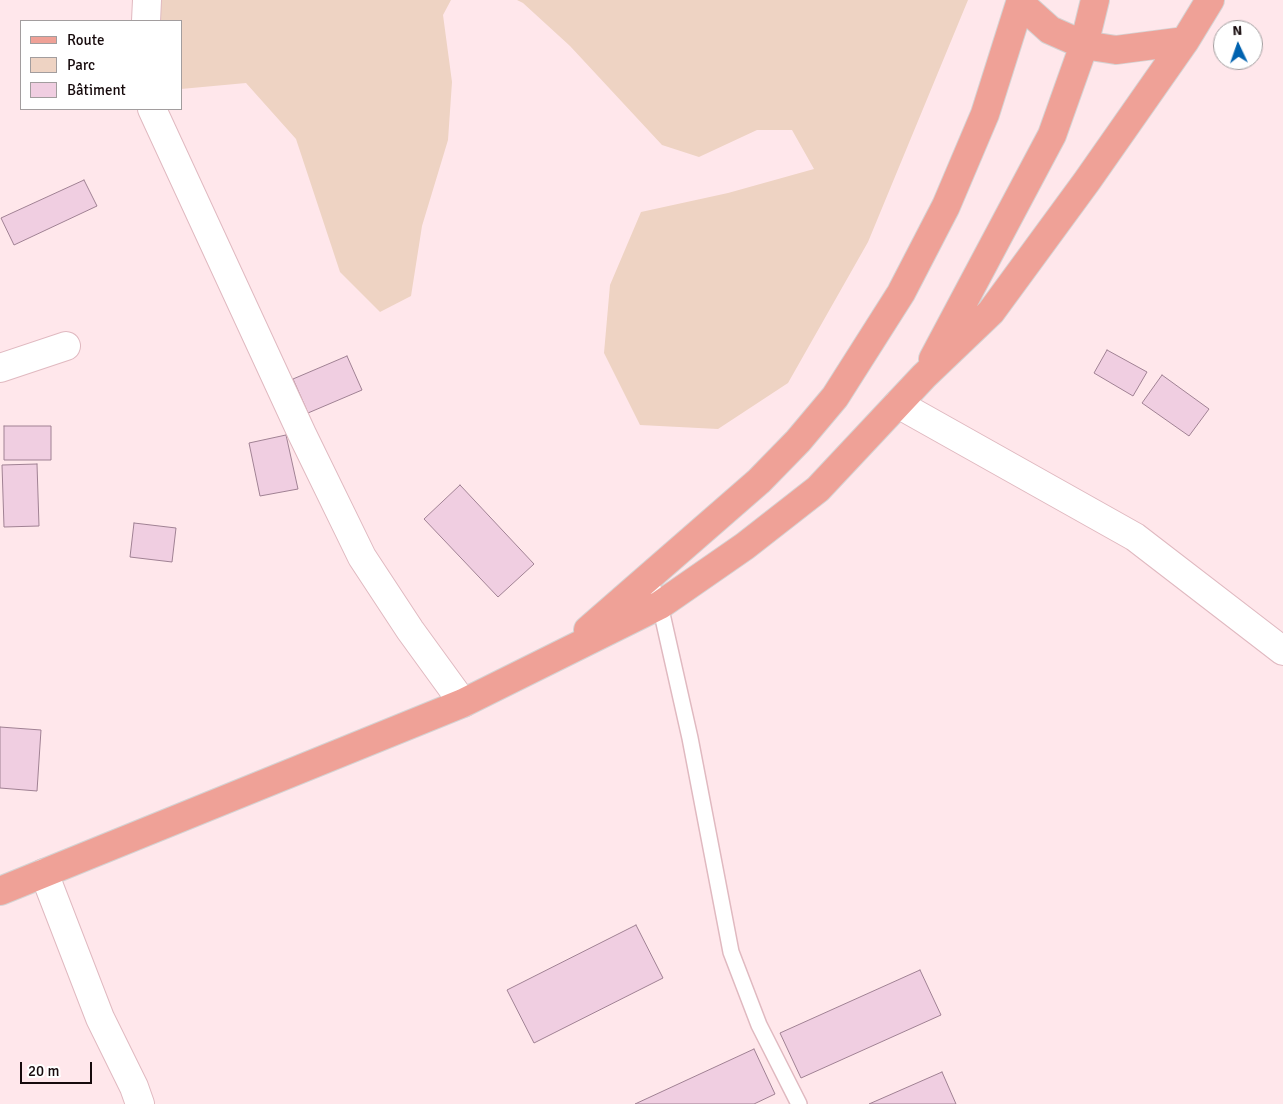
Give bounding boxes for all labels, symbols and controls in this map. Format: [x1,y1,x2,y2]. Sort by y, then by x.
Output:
legend [20,20,182,110]
north arrow [1213,20,1263,70]
text: N [1232,22,1243,39]
text: Route [67,31,104,49]
text: Parc [67,56,95,74]
text: Bâtiment [67,81,126,99]
scale bar [22,1052,95,1084]
text: 20 m [28,1062,59,1080]

